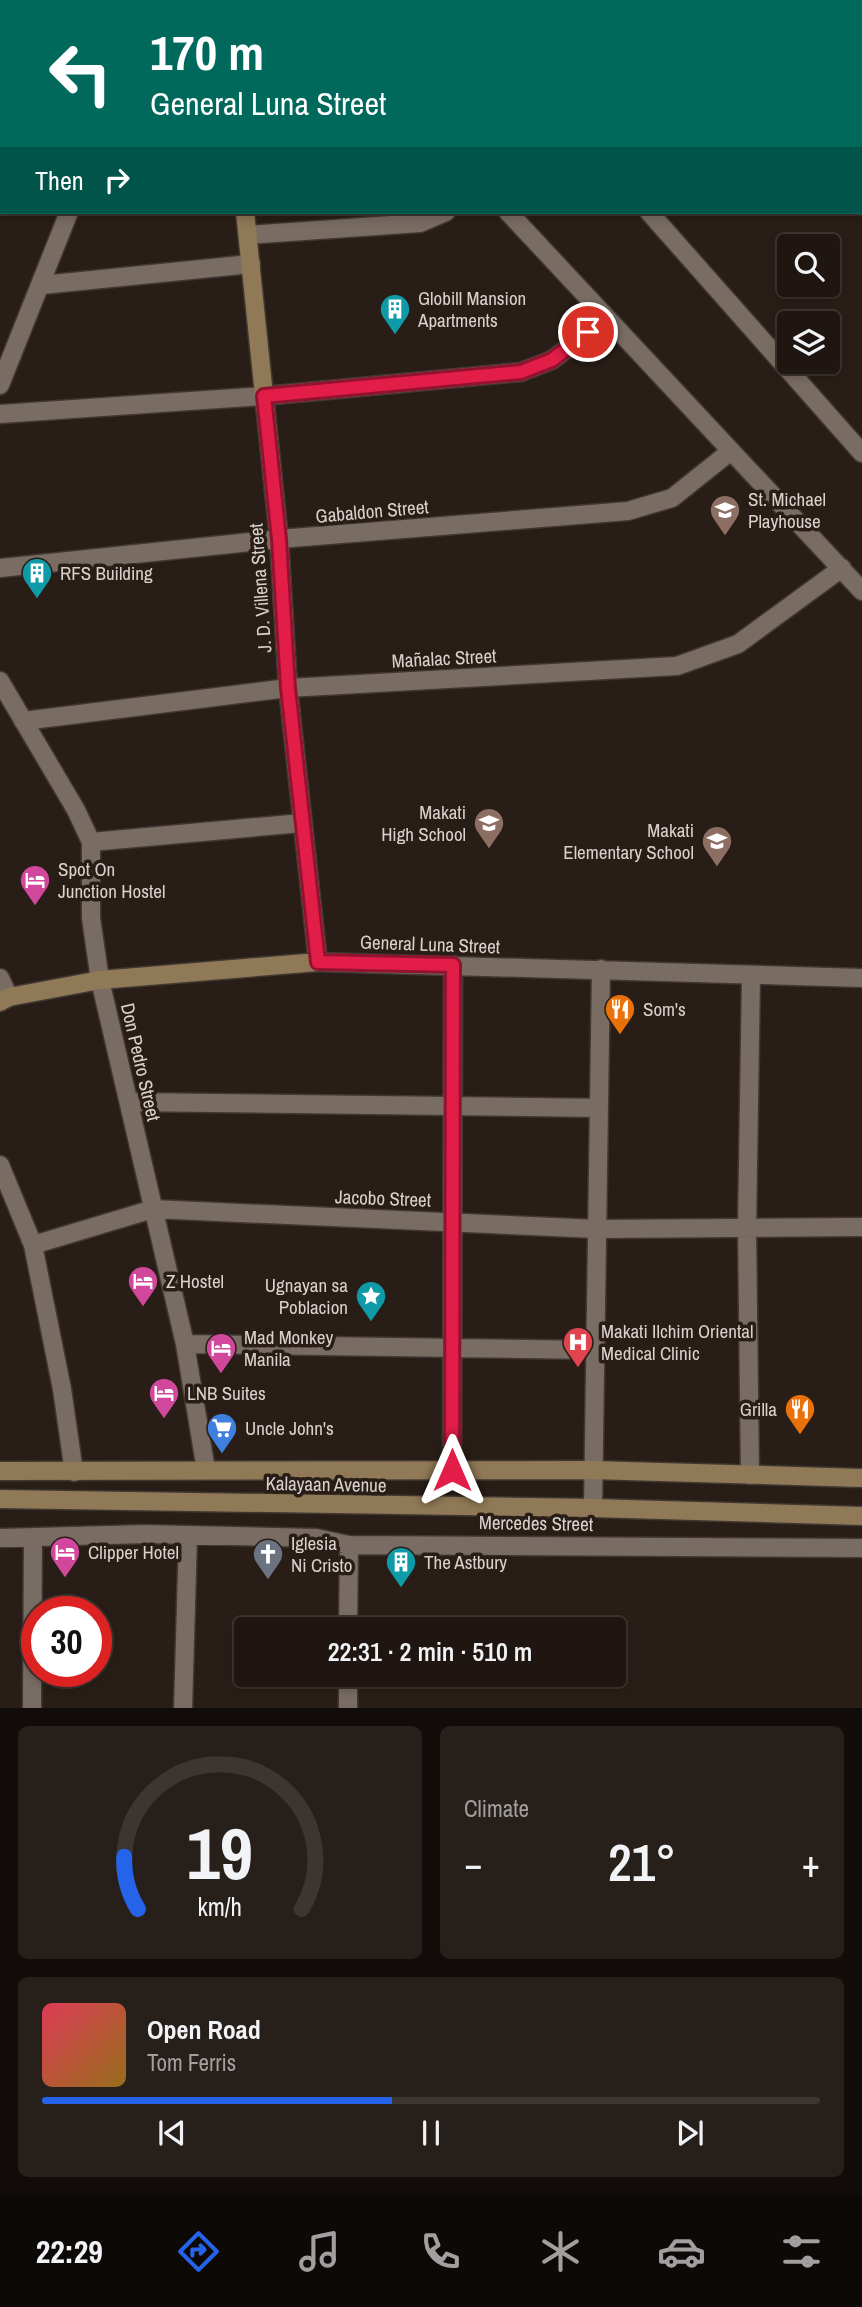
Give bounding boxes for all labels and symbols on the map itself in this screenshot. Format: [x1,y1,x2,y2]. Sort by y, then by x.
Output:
place label: Globill Mansion Apartments [417,285,526,333]
building icon: Globill Mansion Apartments [378,292,412,336]
pin [558,302,618,362]
place label: St. Michael Playhouse [748,486,826,534]
street label: Gabaldon Street [314,493,430,529]
school or university icon: St. Michael Playhouse [708,493,742,537]
street label: J. D. Villena Street [242,522,277,654]
building icon: RFS Building [20,556,54,600]
place label: RFS Building [60,560,153,586]
street label: Mañalac Street [391,642,498,674]
place label: Makati High School [381,799,466,847]
school or university icon: Makati High School [472,806,506,850]
place label: Makati Elementary School [563,817,694,865]
school or university icon: Makati Elementary School [700,824,734,868]
place label: Spot On Junction Hostel [58,856,165,904]
hotel icon: Spot On Junction Hostel [18,863,52,907]
street label: General Luna Street [359,929,501,959]
restaurant icon: Som's [603,992,637,1036]
place label: Som's [643,996,686,1022]
street label: Don Pedro Street [115,1000,167,1124]
street label: Jacobo Street [335,1183,432,1213]
hotel icon: Z Hostel [126,1264,160,1308]
place label: Z Hostel [166,1268,224,1294]
place label: Ugnayan sa Poblacion [265,1272,348,1320]
place icon: Ugnayan sa Poblacion [354,1279,388,1323]
place label: Makati Ilchim Oriental Medical Clinic [601,1318,753,1366]
place label: Mad Monkey Manila [244,1324,333,1372]
hospital icon: Makati Ilchim Oriental Medical Clinic [561,1325,595,1369]
hotel icon: Mad Monkey Manila [204,1331,238,1375]
hotel icon: LNB Suites [147,1376,181,1420]
place label: LNB Suites [187,1380,266,1406]
restaurant icon: Grilla [783,1392,817,1436]
place label: Grilla [740,1396,777,1422]
supermarket icon: Uncle John's [205,1411,239,1455]
place label: Uncle John's [245,1415,334,1441]
position arrow [415,1433,489,1507]
street label: Kalayaan Avenue [265,1470,387,1498]
street label: Mercedes Street [479,1509,594,1537]
place label: Iglesia Ni Cristo [291,1530,352,1578]
hotel icon: Clipper Hotel [48,1535,82,1579]
church icon: Iglesia Ni Cristo [251,1537,285,1581]
place label: Clipper Hotel [88,1539,179,1565]
building icon: The Astbury [384,1545,418,1589]
place label: The Astbury [424,1549,507,1575]
speed limit sign: 30 [21,1596,112,1687]

